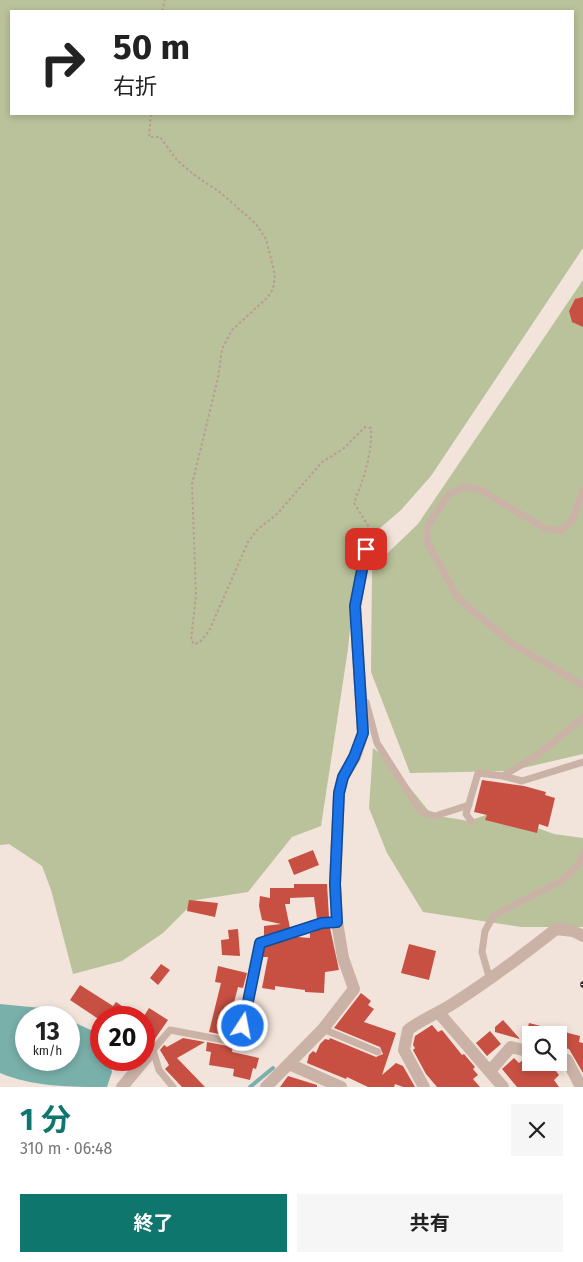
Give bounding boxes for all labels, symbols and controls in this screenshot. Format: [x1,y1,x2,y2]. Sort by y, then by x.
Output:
text: 50 m [113,26,190,68]
icon: right [30,30,95,95]
text: 右折 [113,73,157,100]
pin [345,528,387,570]
icon: arrive [352,535,380,563]
position arrow [216,999,268,1051]
speed limit sign: 20 [90,1006,155,1071]
text: 13 [35,1017,60,1047]
map controls [522,1026,567,1071]
button: search [522,1026,567,1071]
text: km/h [33,1044,62,1058]
text: 1 分 [20,1102,71,1138]
button: close [511,1104,563,1156]
text: 310 m · 06:48 [20,1139,112,1158]
button: 終了 [20,1194,287,1252]
button: 共有 [297,1194,563,1252]

